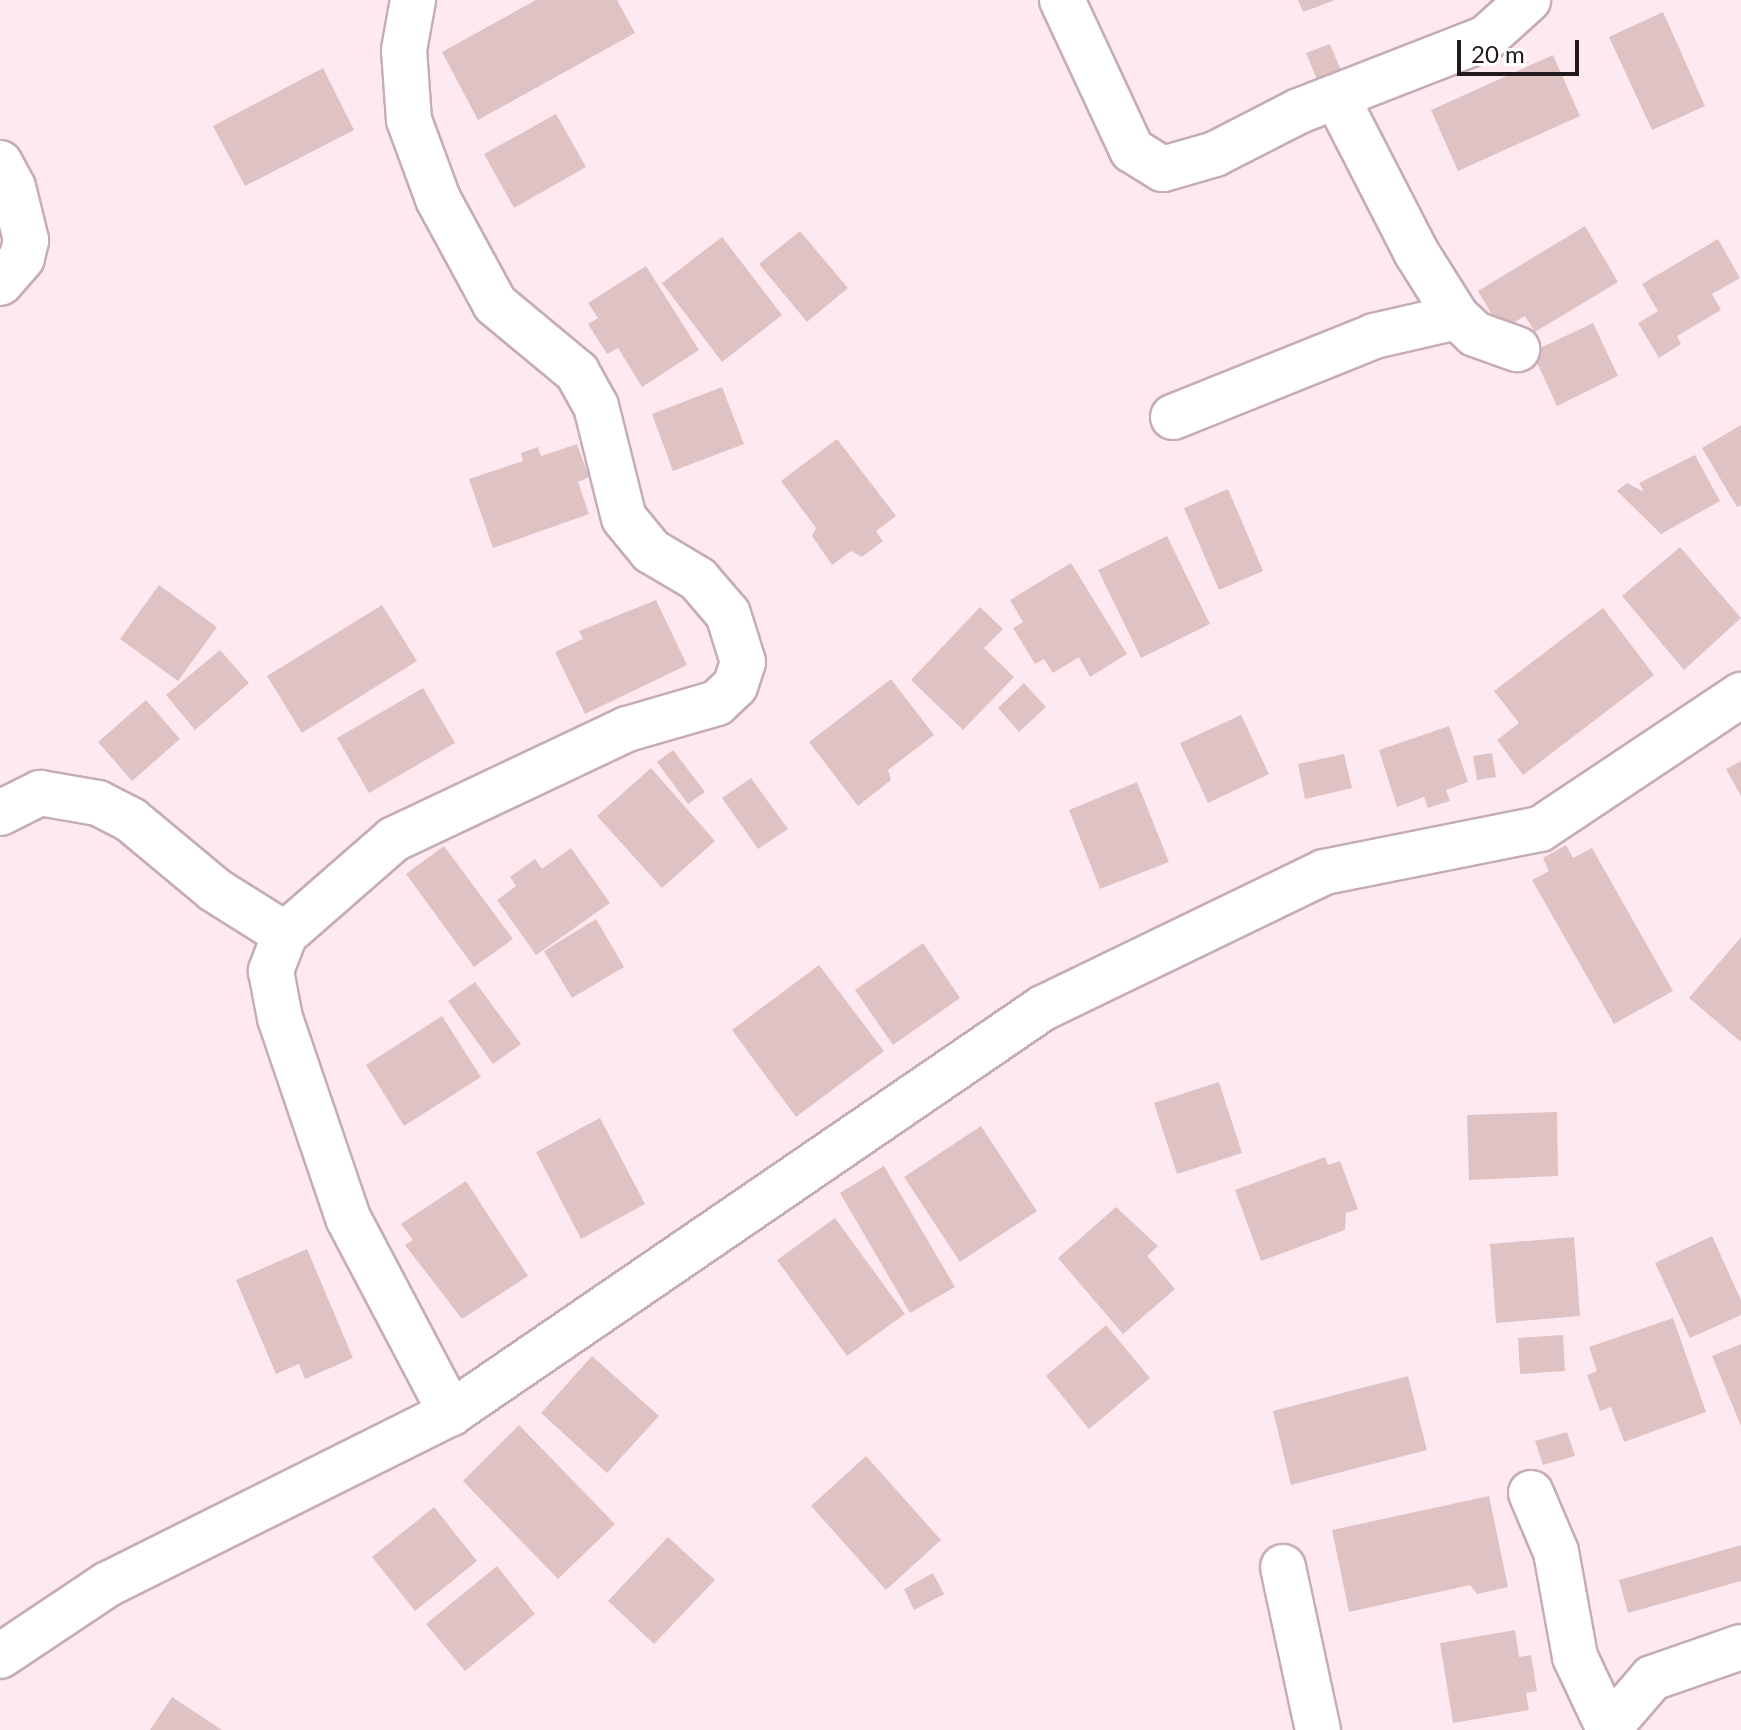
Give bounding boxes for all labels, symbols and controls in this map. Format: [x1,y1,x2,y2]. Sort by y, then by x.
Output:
scale bar [1461,24,1583,74]
text: 20 m [1471,39,1525,68]

